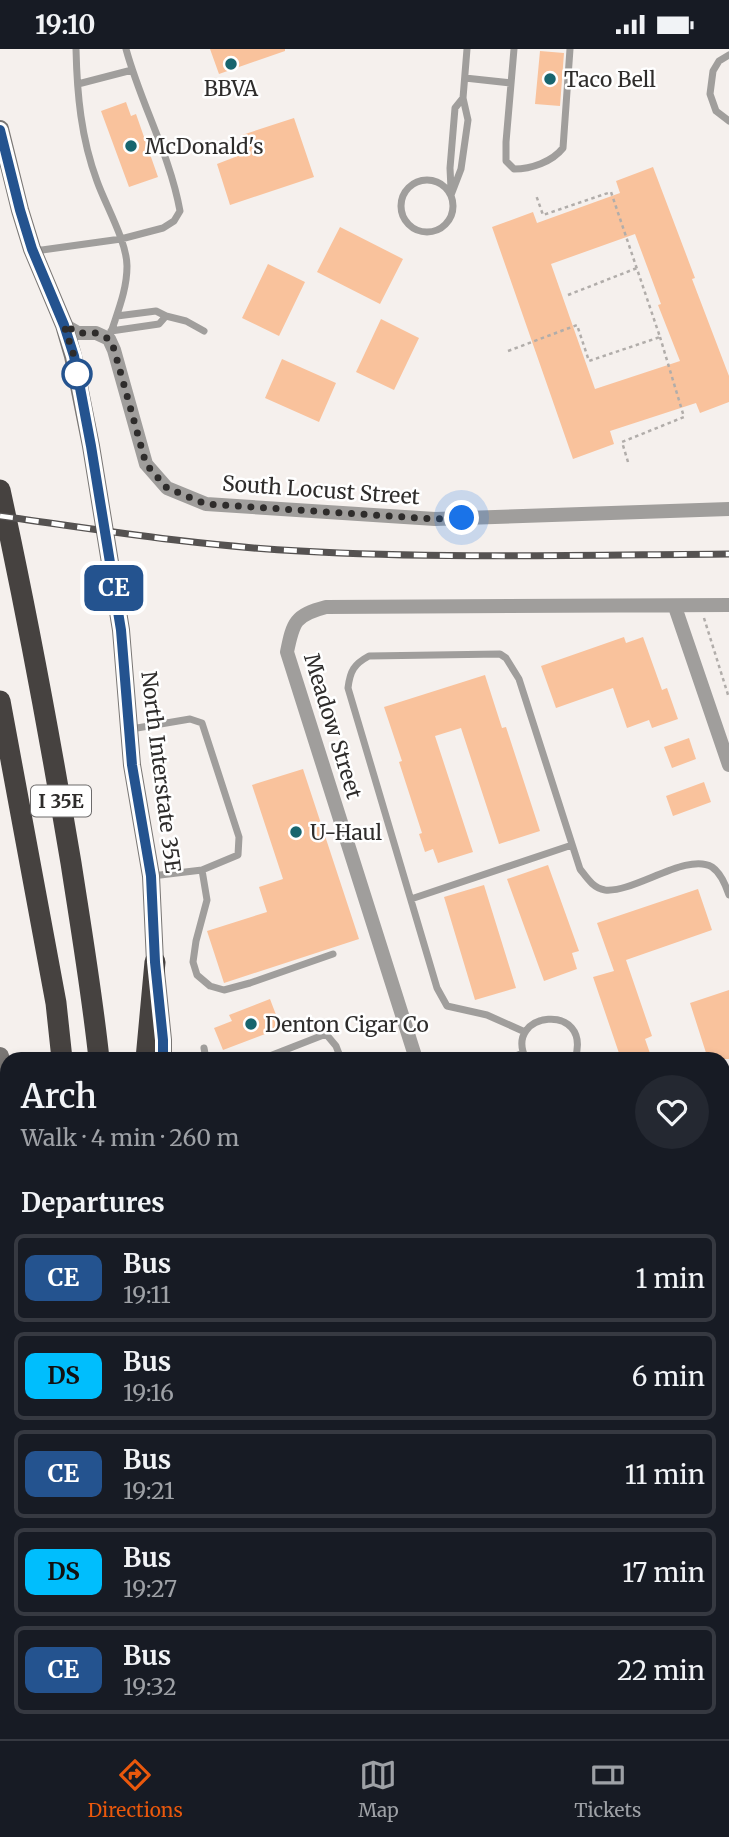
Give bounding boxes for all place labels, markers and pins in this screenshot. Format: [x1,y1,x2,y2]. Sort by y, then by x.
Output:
marker: BBVA [223,56,239,72]
place label: Taco Bell [564,66,656,93]
marker: Taco Bell [542,71,558,87]
place label: BBVA [204,75,258,102]
place label: McDonald's [145,133,264,160]
marker: McDonald's [123,138,139,154]
unlabelled marker [62,359,92,389]
place label: U-Haul [310,819,383,846]
marker: U-Haul [288,824,304,840]
place label: Denton Cigar Co [265,1011,429,1038]
marker: Denton Cigar Co [243,1016,259,1032]

